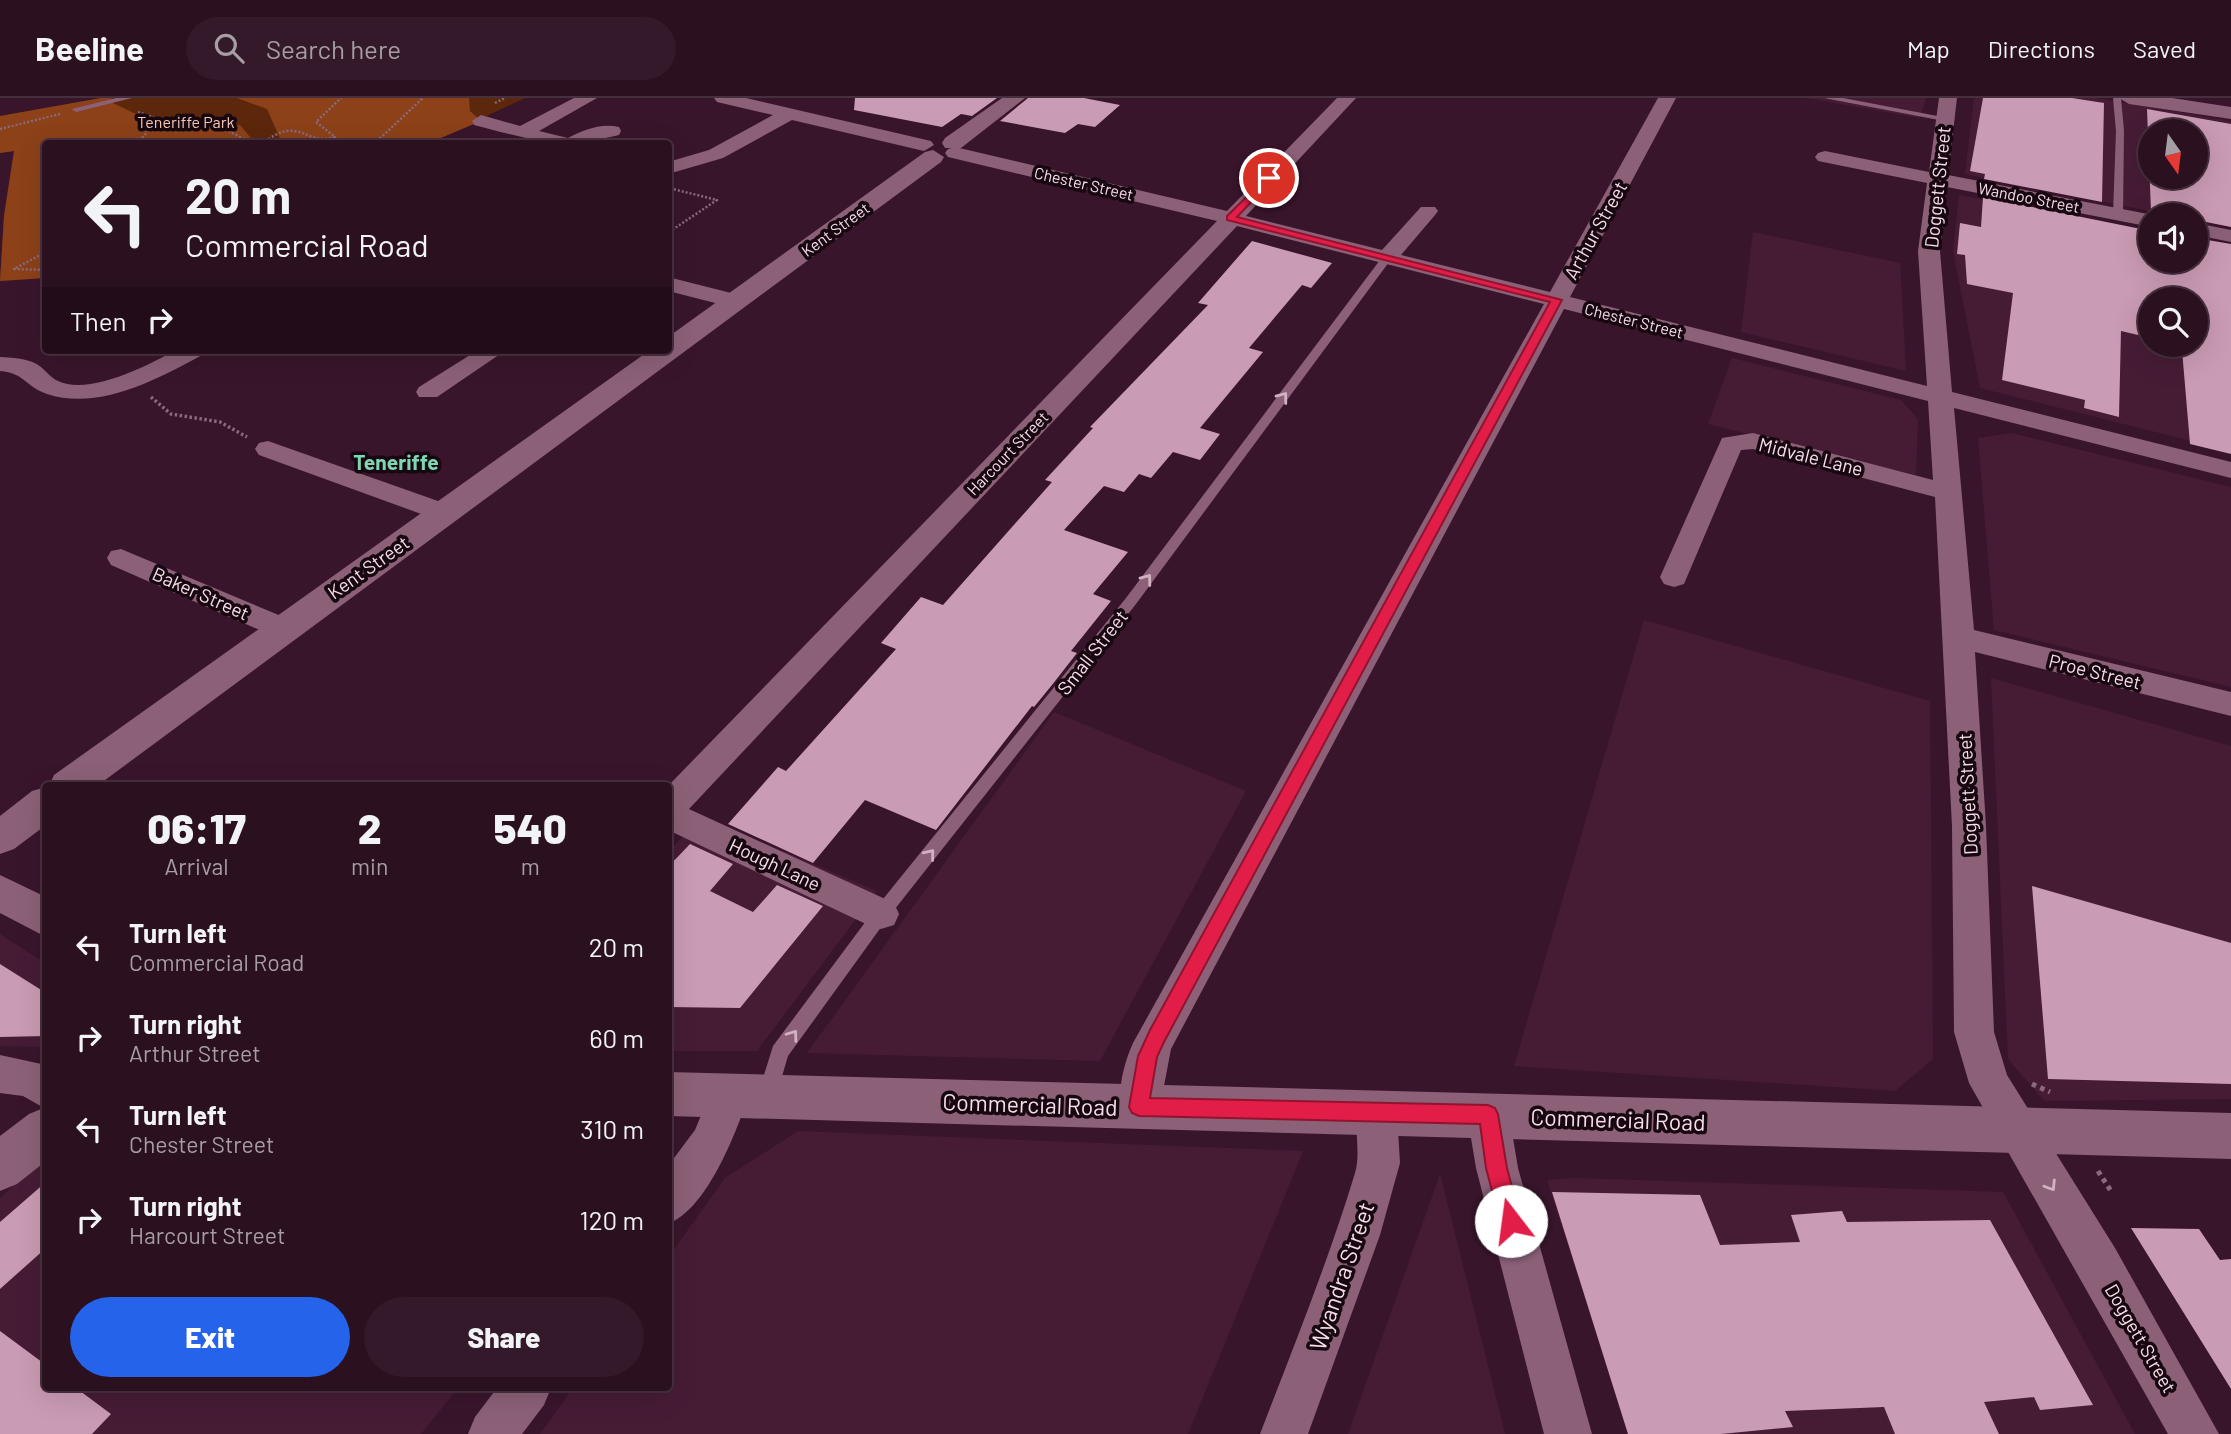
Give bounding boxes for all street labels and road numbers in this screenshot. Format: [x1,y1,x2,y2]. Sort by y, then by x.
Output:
street label: Doggett Street [1919,125,1955,249]
street label: Chester Street [1033,162,1135,204]
street label: Arthur Street [1559,177,1631,283]
street label: Wandoo Street [1977,178,2081,216]
street label: Kent Street [797,198,873,260]
street label: Chester Street [1583,299,1685,341]
street label: Harcourt Street [962,407,1052,499]
street label: Midvale Lane [1757,432,1865,480]
street label: Kent Street [323,531,413,603]
street label: Baker Street [149,561,253,625]
street label: Small Street [1052,605,1132,699]
street label: Proe Street [2047,648,2143,694]
street label: Doggett Street [1952,733,1982,855]
street label: Hough Lane [726,833,824,895]
street label: Commercial Road [942,1087,1118,1121]
street label: Commercial Road [1530,1102,1706,1136]
street label: Wyandra Street [1303,1198,1379,1354]
street label: Doggett Street [2101,1279,2181,1397]

